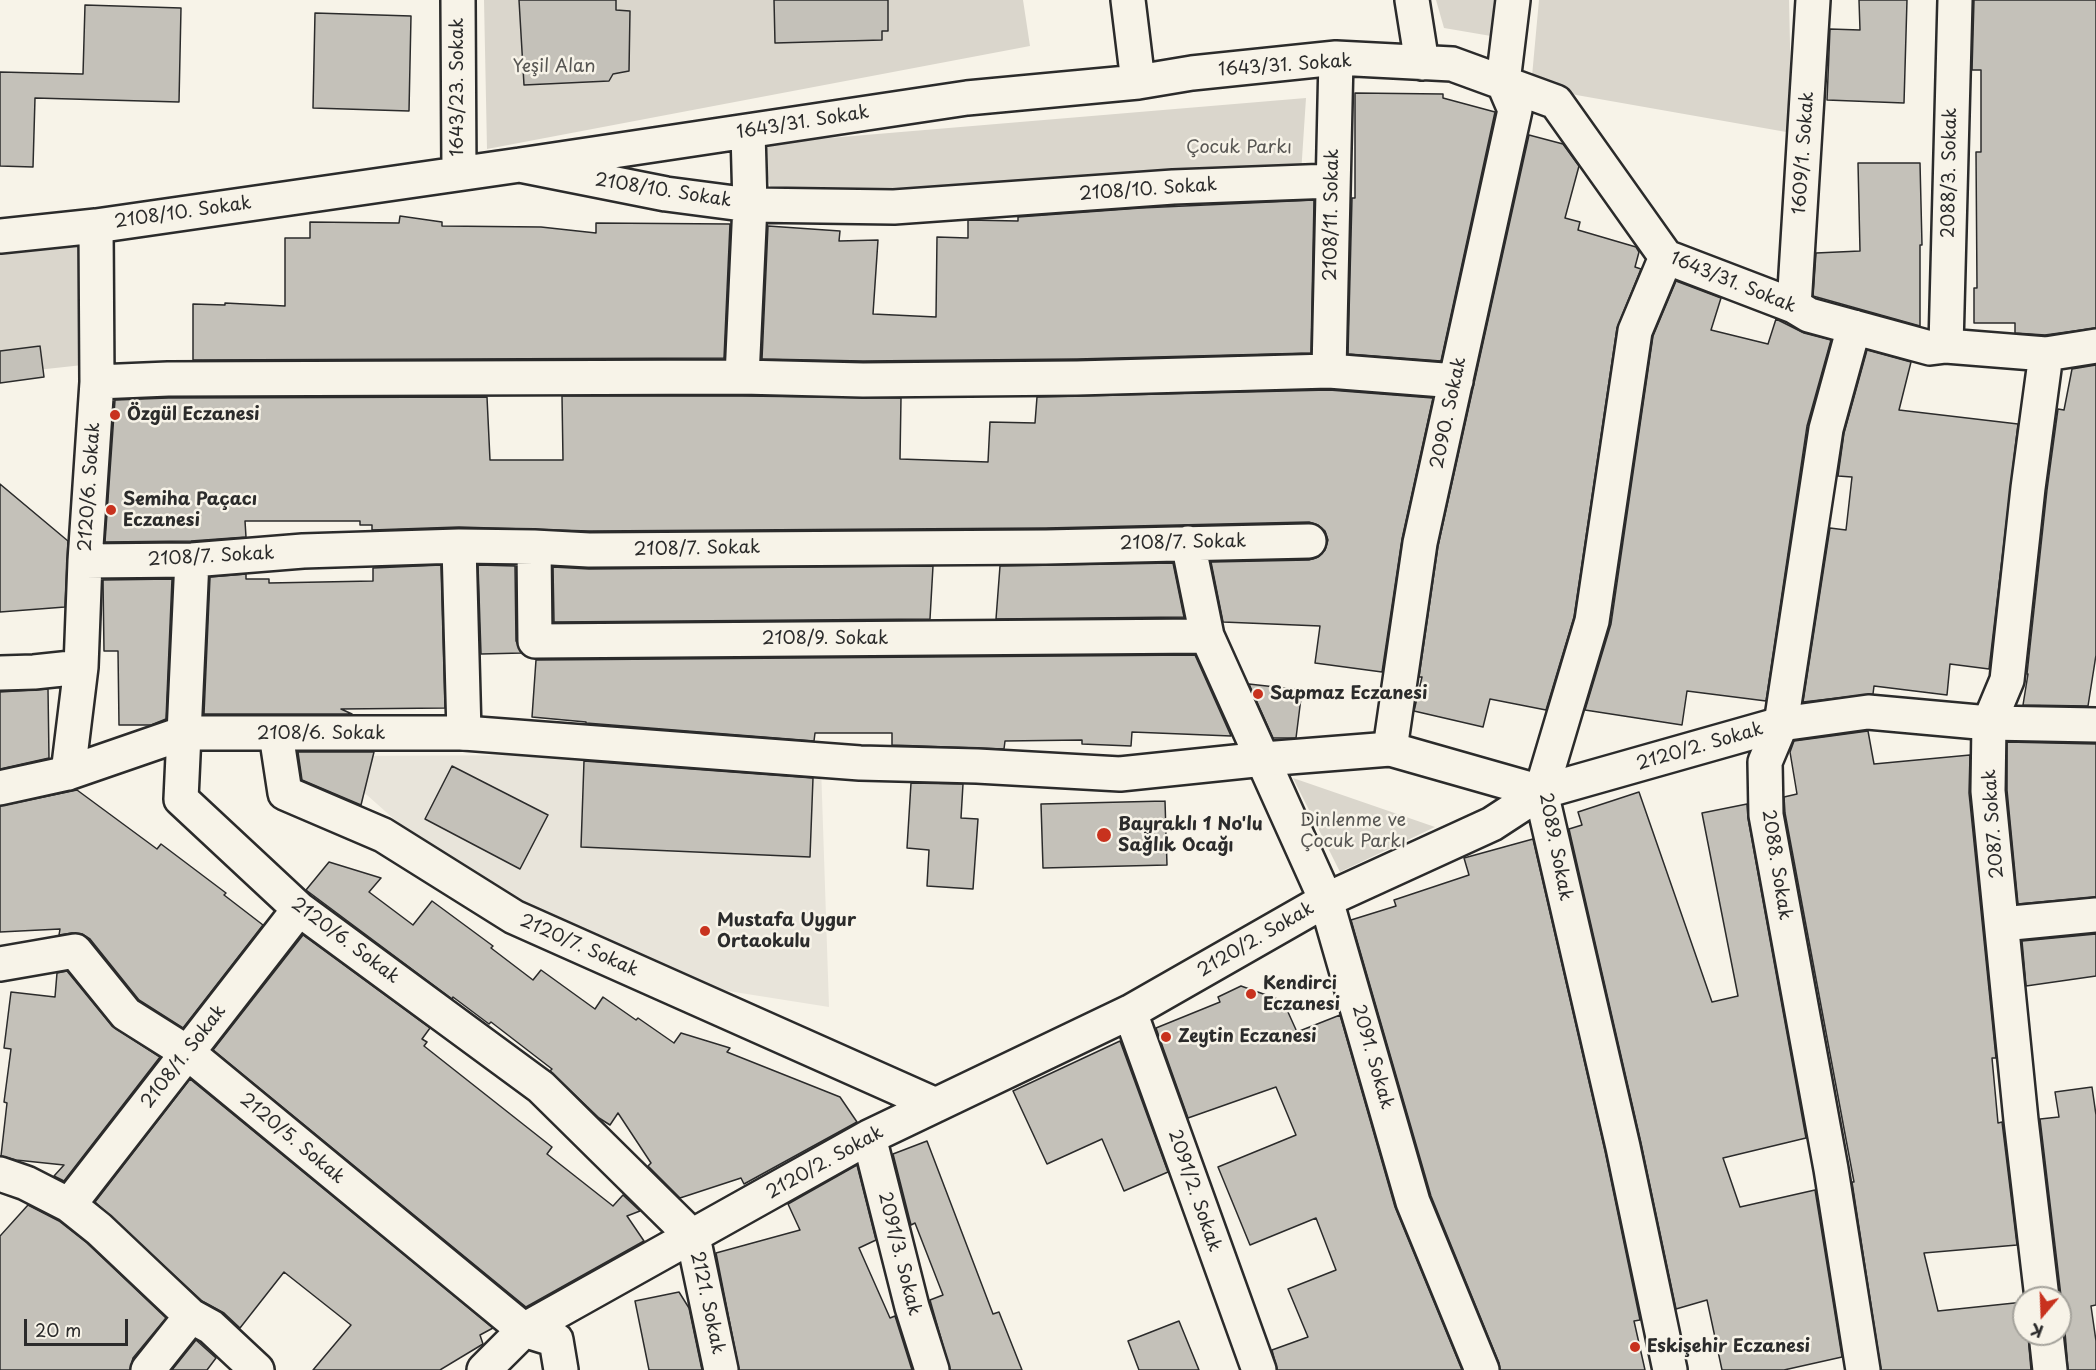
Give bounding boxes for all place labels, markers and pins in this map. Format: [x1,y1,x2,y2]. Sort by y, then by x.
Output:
place label: Özgül Eczanesi [127,404,260,426]
marker: Özgül Eczanesi [108,408,122,422]
place label: Semiha Paçacı Eczanesi [123,489,257,532]
marker: Semiha Paçacı Eczanesi [104,503,118,517]
place label: Sapmaz Eczanesi [1270,683,1428,705]
marker: Sapmaz Eczanesi [1251,687,1265,701]
place label: Bayraklı 1 No'lu Sağlık Ocağı [1118,814,1263,856]
marker: Bayraklı 1 No'lu Sağlık Ocağı [1095,826,1113,844]
place label: Mustafa Uygur Ortaokulu [717,910,856,952]
marker: Mustafa Uygur Ortaokulu [698,924,712,938]
place label: Kendirci Eczanesi [1263,973,1340,1016]
marker: Kendirci Eczanesi [1244,987,1258,1001]
place label: Zeytin Eczanesi [1178,1026,1317,1048]
marker: Zeytin Eczanesi [1159,1030,1173,1044]
place label: Eskişehir Eczanesi [1647,1336,1810,1358]
marker: Eskişehir Eczanesi [1628,1340,1642,1354]

